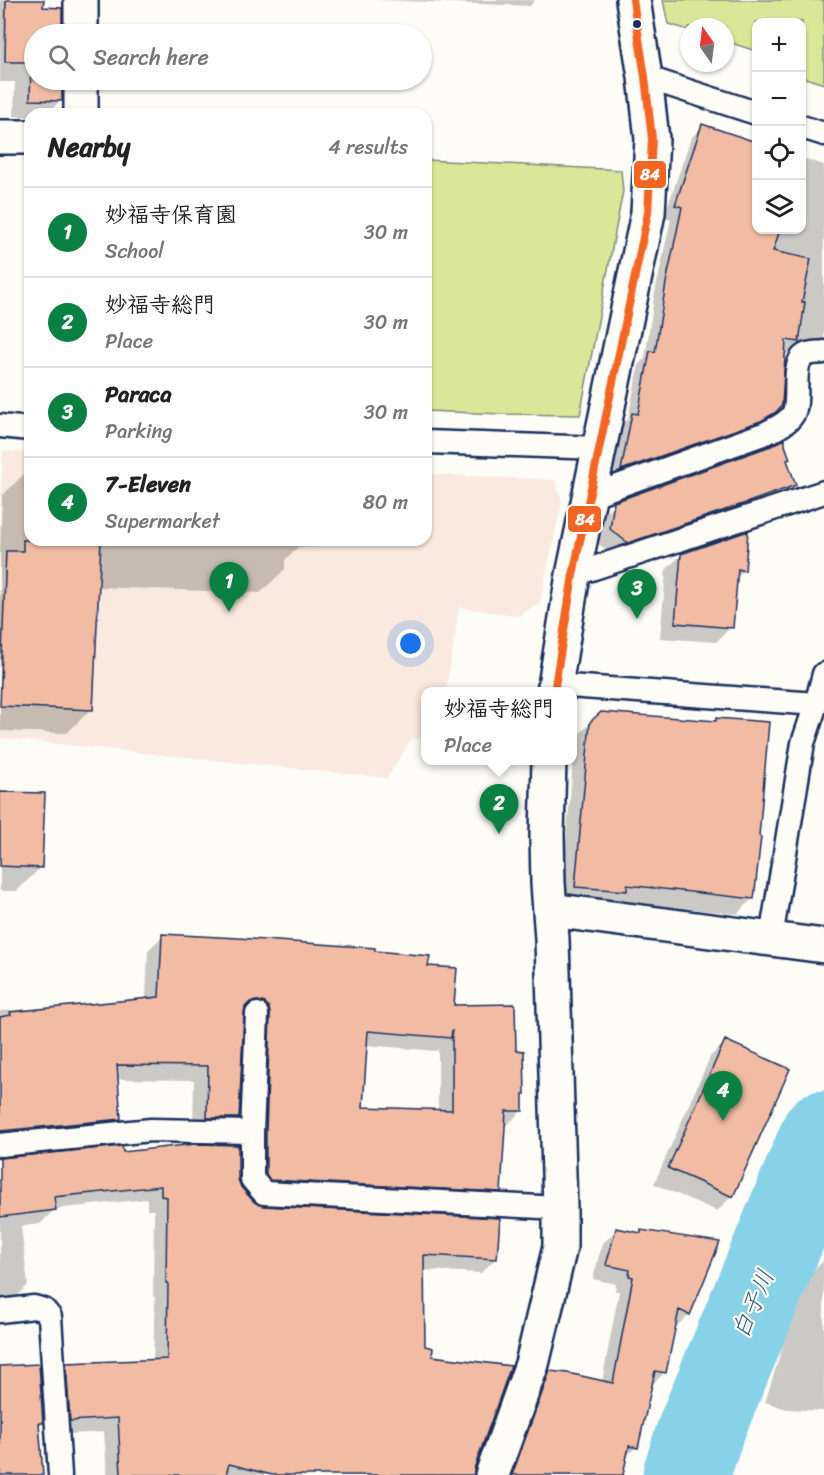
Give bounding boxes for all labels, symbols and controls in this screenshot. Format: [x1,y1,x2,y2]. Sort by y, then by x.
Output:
unlabelled marker [631,18,643,30]
north arrow [680,18,734,72]
map controls [752,18,806,234]
button: + [752,18,806,72]
search box [24,24,432,90]
text: Search here [93,38,209,77]
icon: search [45,41,78,74]
button: − [752,72,806,126]
text: Nearby [48,124,130,170]
button: locate [752,126,806,180]
text: 4 results [328,130,408,165]
line badge: 84 [633,160,667,189]
text: 84 [639,160,660,189]
button: layers [752,180,806,234]
text: 妙福寺保育園 [105,195,237,234]
text: 1 [63,215,72,250]
text: 30 m [364,215,408,250]
text: School [105,234,164,269]
text: 妙福寺総門 [105,285,215,324]
text: 2 [62,305,73,340]
text: 30 m [364,305,408,340]
text: Place [105,324,153,359]
text: Paraca [105,375,171,414]
text: 3 [62,395,73,430]
text: 30 m [364,395,408,430]
text: Parking [105,414,172,449]
text: 7-Eleven [105,465,191,504]
text: 4 [61,485,74,520]
text: 80 m [363,485,408,520]
text: Supermarket [105,504,220,539]
line badge: 84 [567,505,602,533]
text: 84 [574,505,595,534]
pin: 1 [210,562,248,612]
pin: 3 [618,570,656,619]
your location [396,629,425,658]
popup [421,687,577,765]
text: 妙福寺総門 [444,689,554,728]
text: Place [444,728,492,763]
pin: 2 [480,784,518,834]
pin: 4 [704,1072,742,1121]
water label: 白子川 [720,1263,786,1345]

